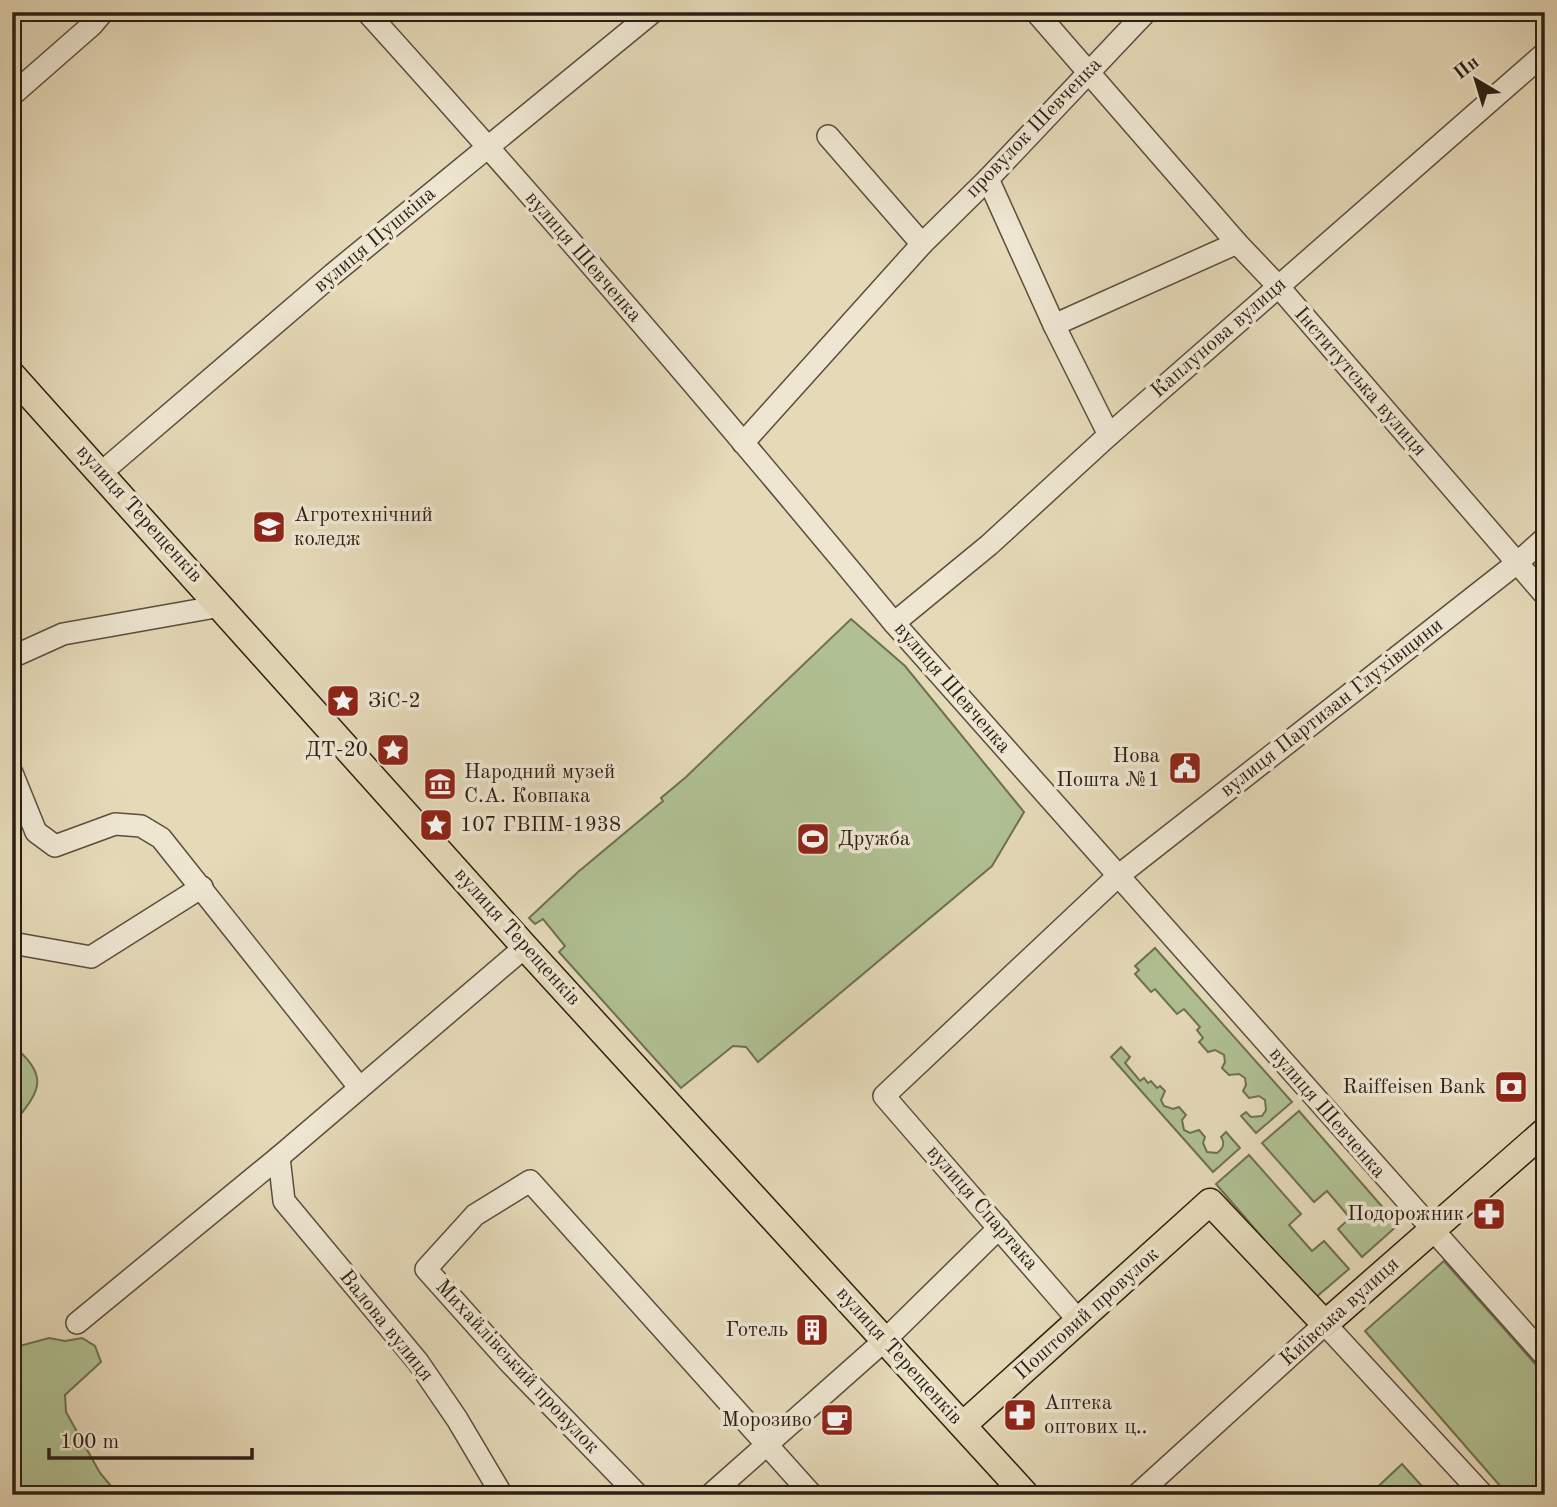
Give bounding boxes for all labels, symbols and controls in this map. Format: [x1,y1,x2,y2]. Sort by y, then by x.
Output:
north arrow [1442,46,1512,116]
text: Пн [1451,53,1483,84]
street label: провулок Шевченка [962,54,1106,202]
street label: вулиця Пушкіна [310,183,440,297]
street label: вулиця Шевченка [521,188,645,326]
street label: Каплунова вулиця [1147,274,1291,402]
street label: Інститутська вулиця [1290,303,1430,461]
street label: вулиця Терещенків [72,441,206,587]
place label: Агротехнічний коледж [294,505,433,550]
school or university icon: Агротехнічний коледж [250,508,288,546]
street label: вулиця Партизан Глухівщини [1217,615,1447,801]
street label: вулиця Шевченка [890,619,1014,757]
place icon: ЗіС-2 [324,682,362,720]
place label: ЗіС-2 [368,691,421,712]
place icon: ДТ-20 [374,731,412,769]
place label: ДТ-20 [305,740,368,761]
place label: Нова Пошта №1 [1056,746,1160,791]
public building icon: Нова Пошта №1 [1166,749,1204,787]
place label: Народний музей С.А. Ковпака [464,762,615,807]
museum icon: Народний музей С.А. Ковпака [421,765,459,803]
place icon: 107 ГВПМ-1938 [417,806,455,844]
place label: 107 ГВПМ-1938 [460,815,621,836]
sports icon: Дружба [794,820,832,858]
place label: Дружба [838,829,910,850]
street label: вулиця Терещенків [450,864,584,1010]
street label: вулиця Шевченка [1265,1044,1389,1182]
bank icon: Raiffeisen Bank [1492,1068,1530,1106]
place label: Raiffeisen Bank [1343,1077,1486,1098]
street label: вулиця Спартака [922,1141,1042,1275]
pharmacy icon: Подорожник [1470,1195,1508,1233]
place label: Подорожник [1347,1204,1464,1225]
street label: Поштовий провулок [1011,1244,1164,1384]
street label: Київська вулиця [1277,1253,1403,1371]
street label: Валова вулиця [335,1266,437,1386]
street label: Михайлівський провулок [431,1276,603,1458]
street label: вулиця Терещенків [832,1283,966,1429]
building icon: Готель [793,1311,831,1349]
place label: Готель [726,1320,788,1341]
place label: Аптека оптових ц‥ [1044,1393,1147,1438]
pharmacy icon: Аптека оптових ц‥ [1001,1396,1039,1434]
cafe icon: Морозиво [818,1401,856,1439]
place label: Морозиво [722,1410,812,1431]
scale bar [49,1416,252,1460]
text: 100 m [60,1432,119,1453]

